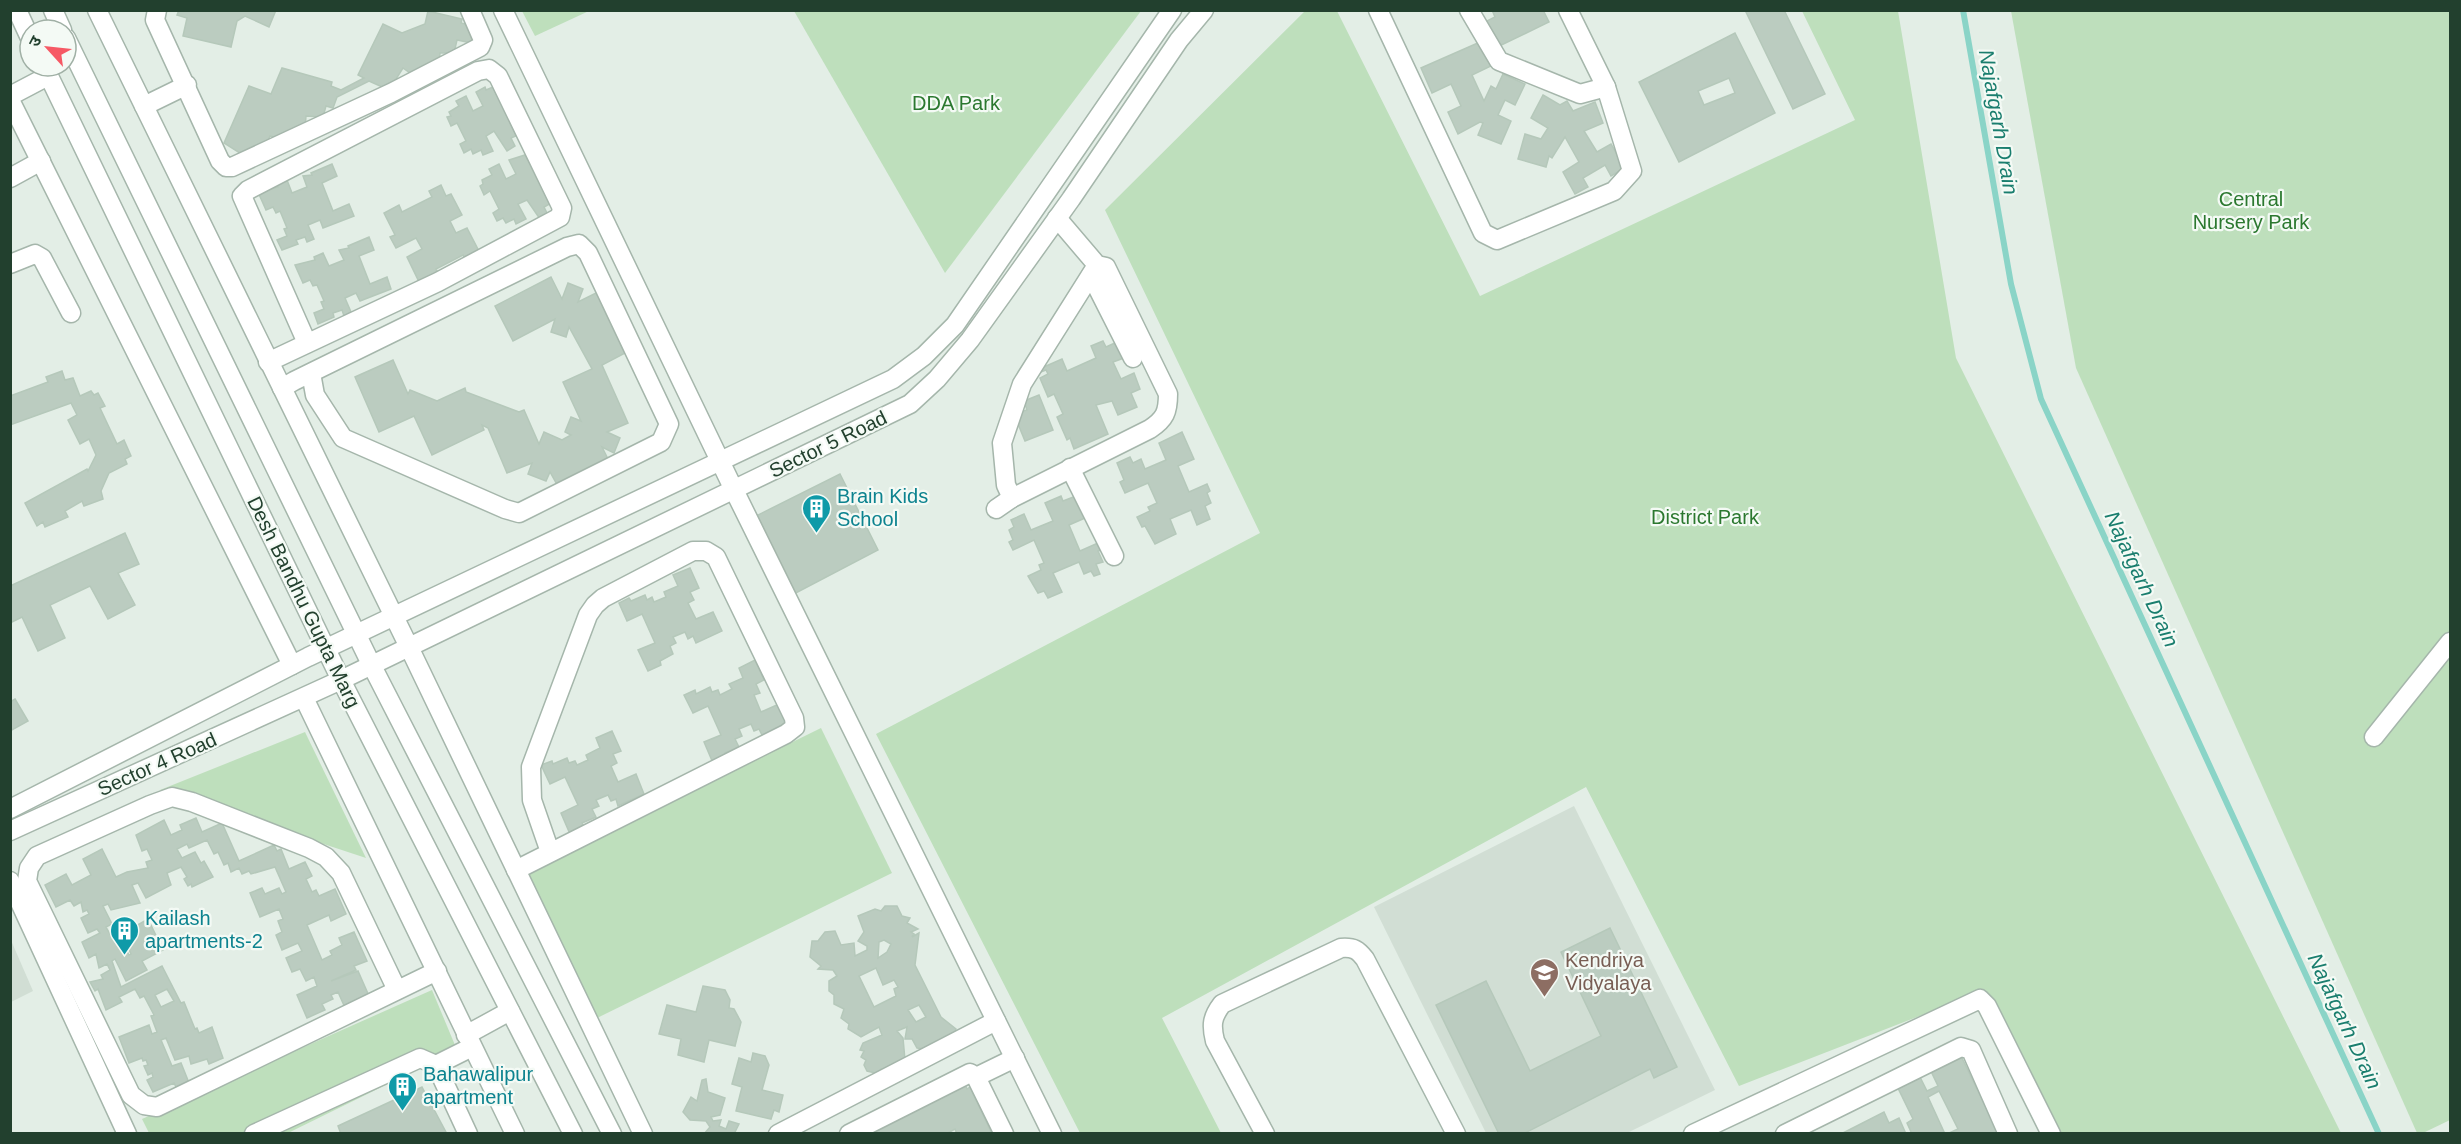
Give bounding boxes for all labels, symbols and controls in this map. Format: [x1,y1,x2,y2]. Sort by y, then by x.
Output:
north arrow [18,18,78,78]
text: उ [25,33,45,49]
water label: Najafgarh Drain [1975,48,2023,196]
park label: DDA Park [912,92,1001,114]
park label: Central Nursery Park [2193,188,2310,233]
street label: Sector 5 Road [766,406,890,482]
place label: Brain Kids School [837,485,928,530]
building icon: Brain Kids School [800,492,832,534]
street label: Desh Bandhu Gupta Marg [243,493,365,711]
park label: District Park [1651,506,1760,528]
water label: Najafgarh Drain [2100,507,2184,651]
street label: Sector 4 Road [94,728,220,800]
place label: Kailash apartments-2 [145,907,263,952]
building icon: Kailash apartments-2 [108,914,140,956]
place label: Kendriya Vidyalaya [1565,949,1652,994]
water label: Najafgarh Drain [2303,949,2387,1093]
school or university icon: Kendriya Vidyalaya [1528,956,1560,998]
place label: Bahawalipur apartment [423,1063,533,1108]
building icon: Bahawalipur apartment [386,1070,418,1112]

